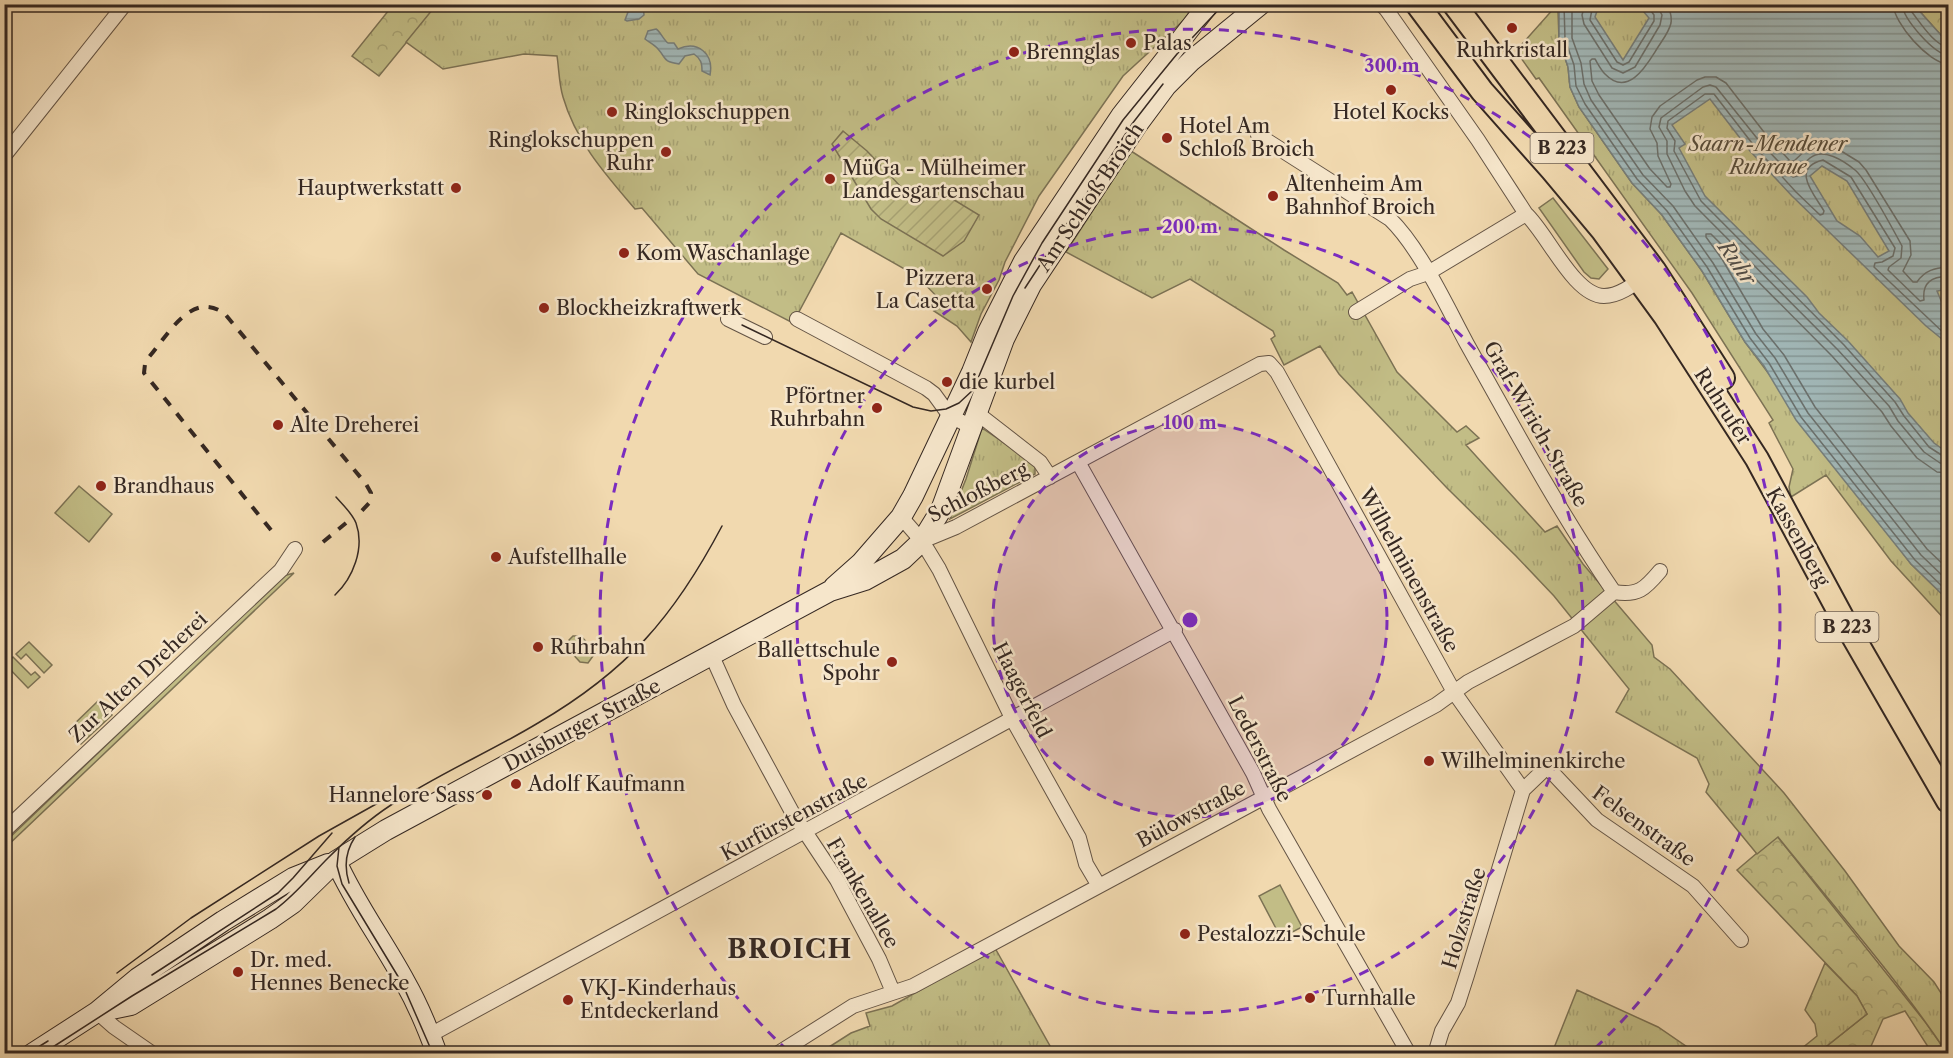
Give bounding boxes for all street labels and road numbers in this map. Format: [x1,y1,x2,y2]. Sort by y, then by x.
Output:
street label: Am Schloß Broich [1031,118,1149,277]
road number: B 223 [1530,133,1594,163]
street label: Graf-Wirich-Straße [1479,337,1593,511]
street label: Ruhrufer [1689,363,1757,449]
street label: Schloßberg [924,456,1032,527]
street label: Wilhelminenstraße [1353,483,1464,656]
street label: Kassenberg [1761,483,1835,591]
street label: Zur Alten Dreherei [64,607,212,747]
road number: B 223 [1816,612,1878,642]
street label: Haagerfeld [988,638,1056,742]
street label: Duisburger Straße [500,674,664,776]
street label: Lederstraße [1223,692,1297,806]
street label: Kurfürstenstraße [716,768,872,866]
street label: Bülowstraße [1133,775,1249,853]
street label: Felsenstraße [1588,781,1700,871]
street label: Frankenallee [822,833,904,953]
street label: Holzstraße [1437,864,1491,972]

